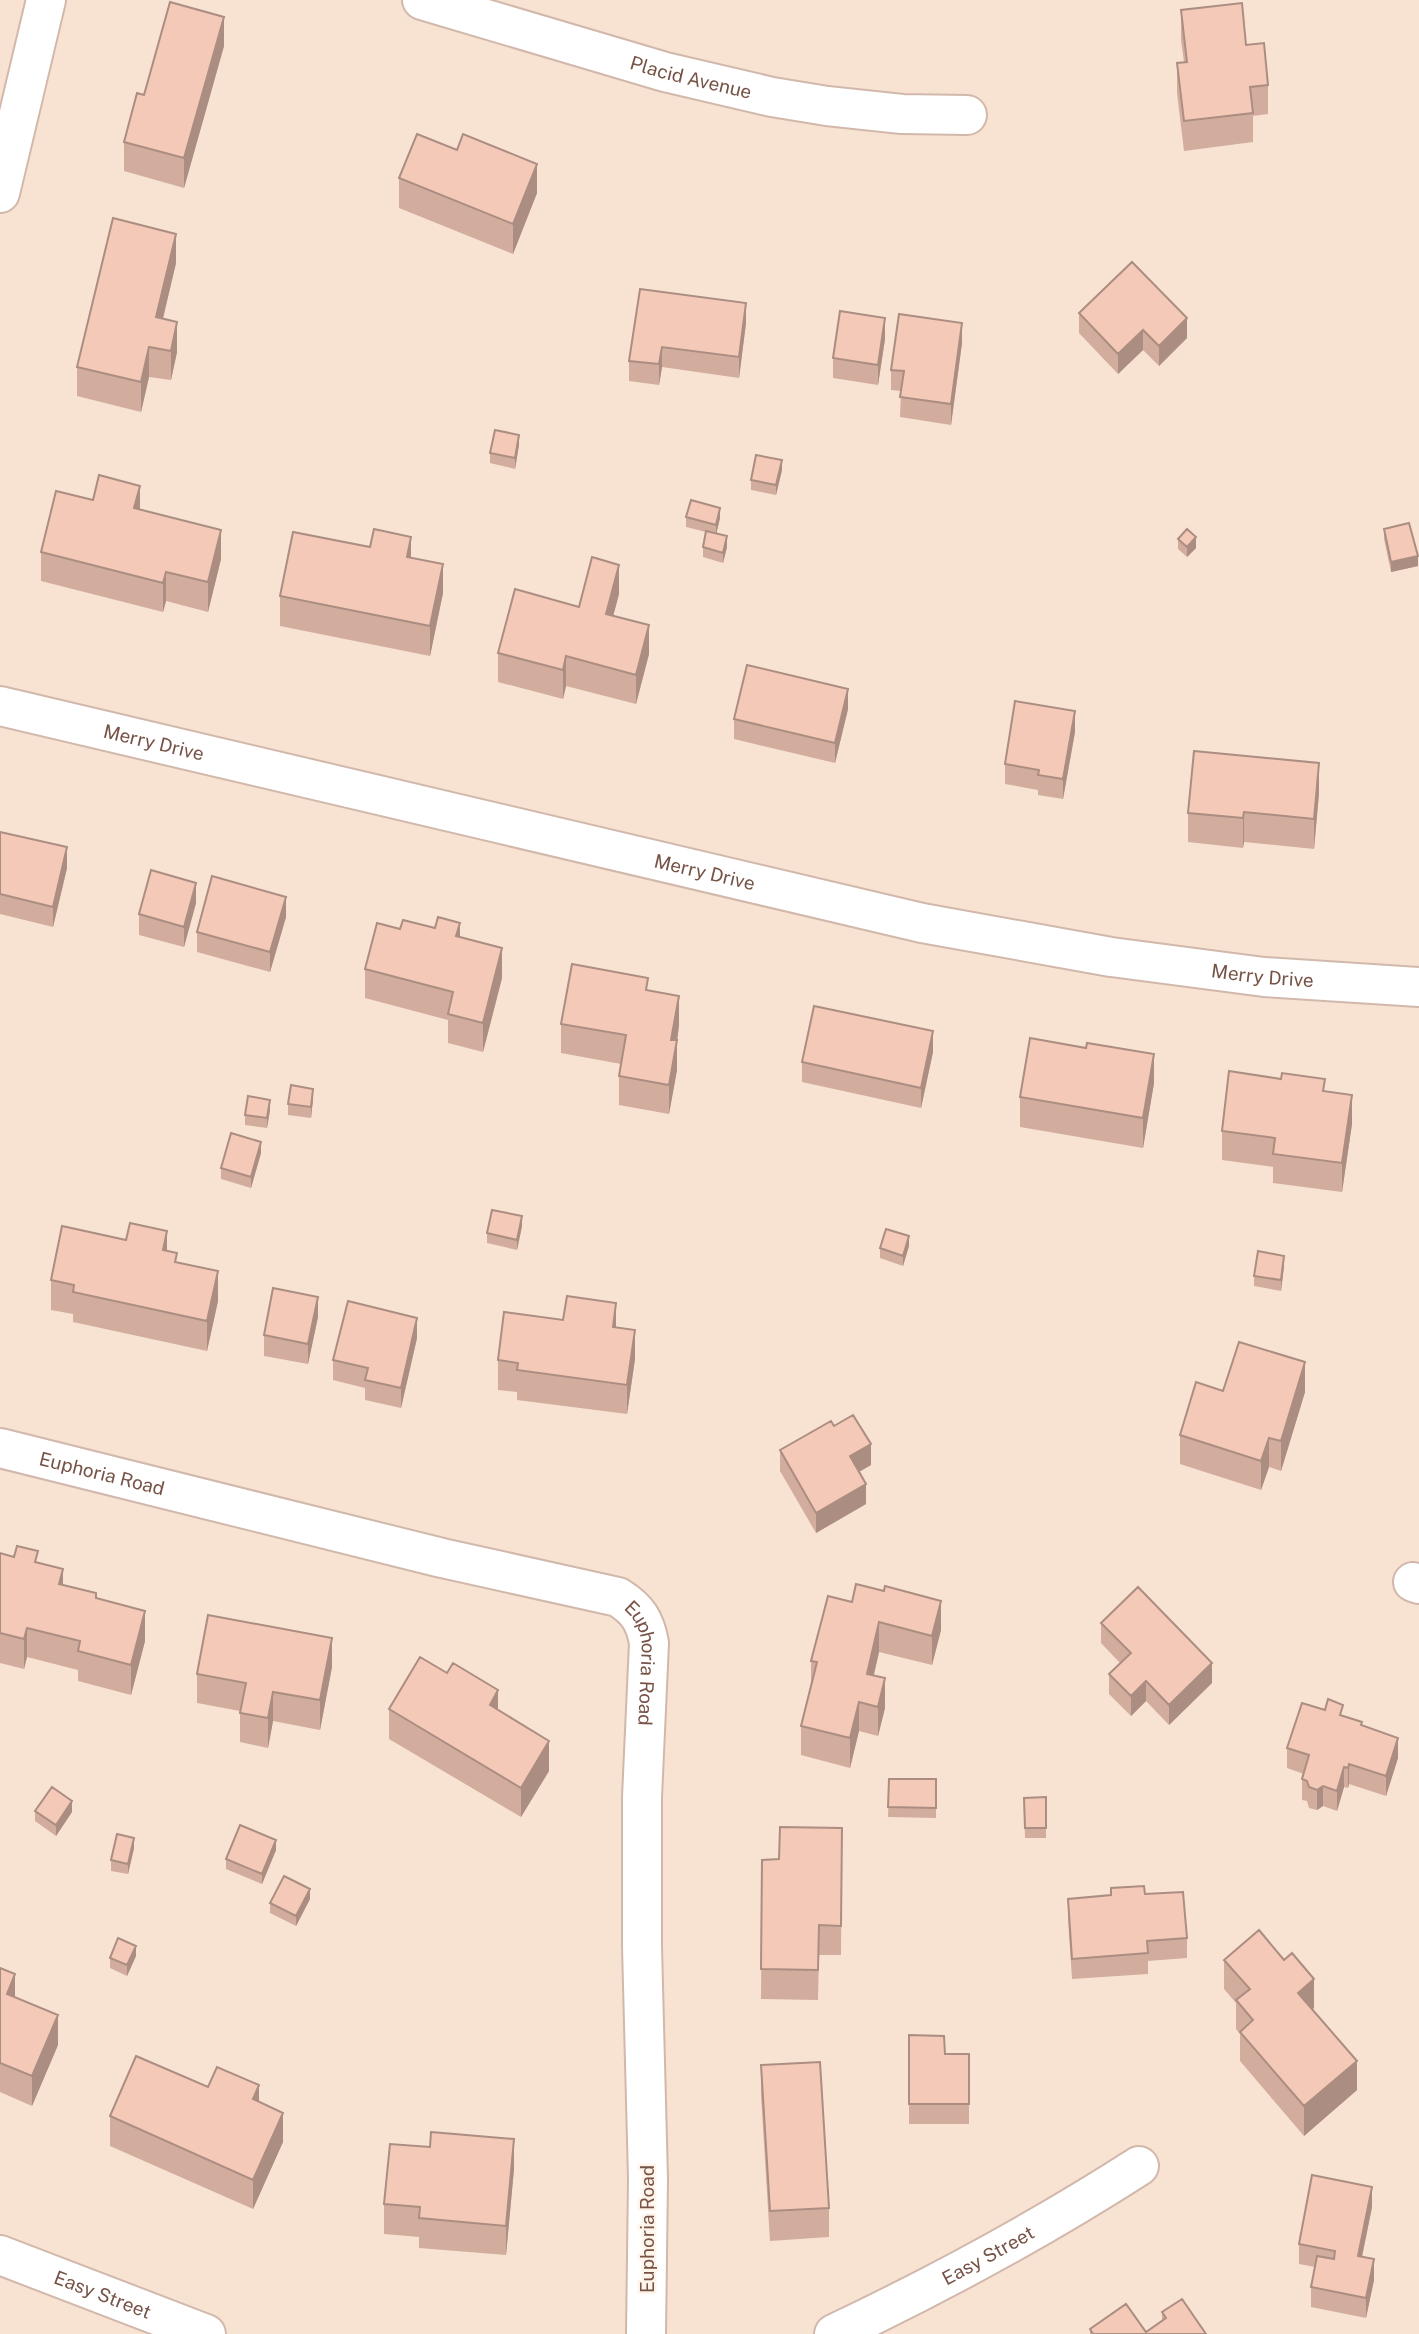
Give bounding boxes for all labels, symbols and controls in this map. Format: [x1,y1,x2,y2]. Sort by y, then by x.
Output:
street label: Placid Avenue [628,51,754,103]
street label: Merry Drive [101,720,206,765]
street label: Merry Drive [652,849,757,894]
street label: Merry Drive [1210,959,1314,991]
street label: Euphoria Road [37,1447,167,1500]
street label: Euphoria Road [621,1596,660,1726]
street label: Euphoria Road [636,2165,658,2293]
street label: Easy Street [938,2221,1038,2289]
street label: Easy Street [51,2266,154,2323]

